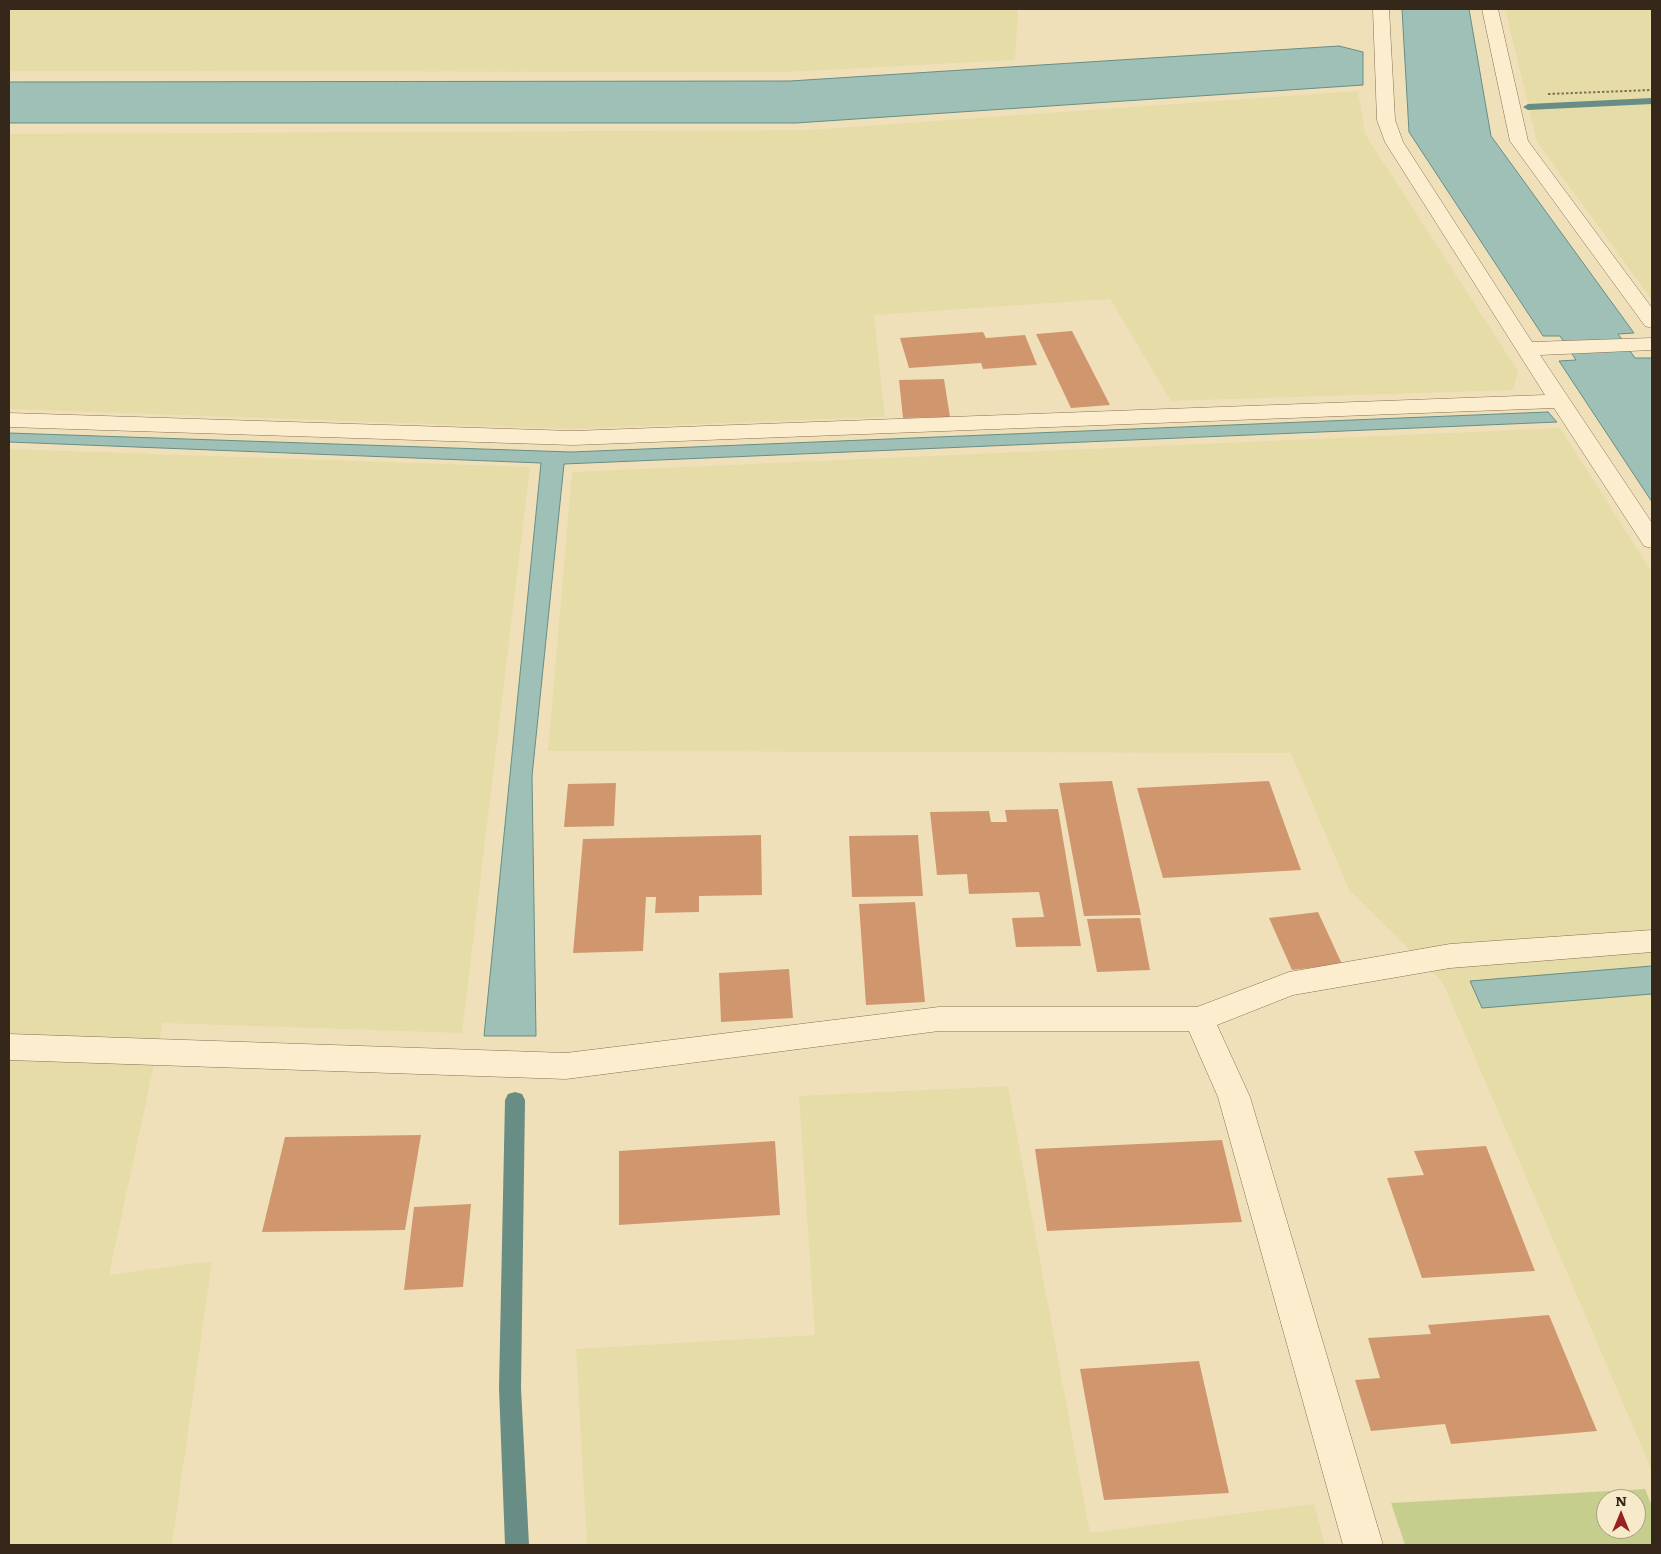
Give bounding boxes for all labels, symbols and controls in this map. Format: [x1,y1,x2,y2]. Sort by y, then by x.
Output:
north arrow [1596,1489,1646,1539]
text: N [1615,1490,1627,1510]

